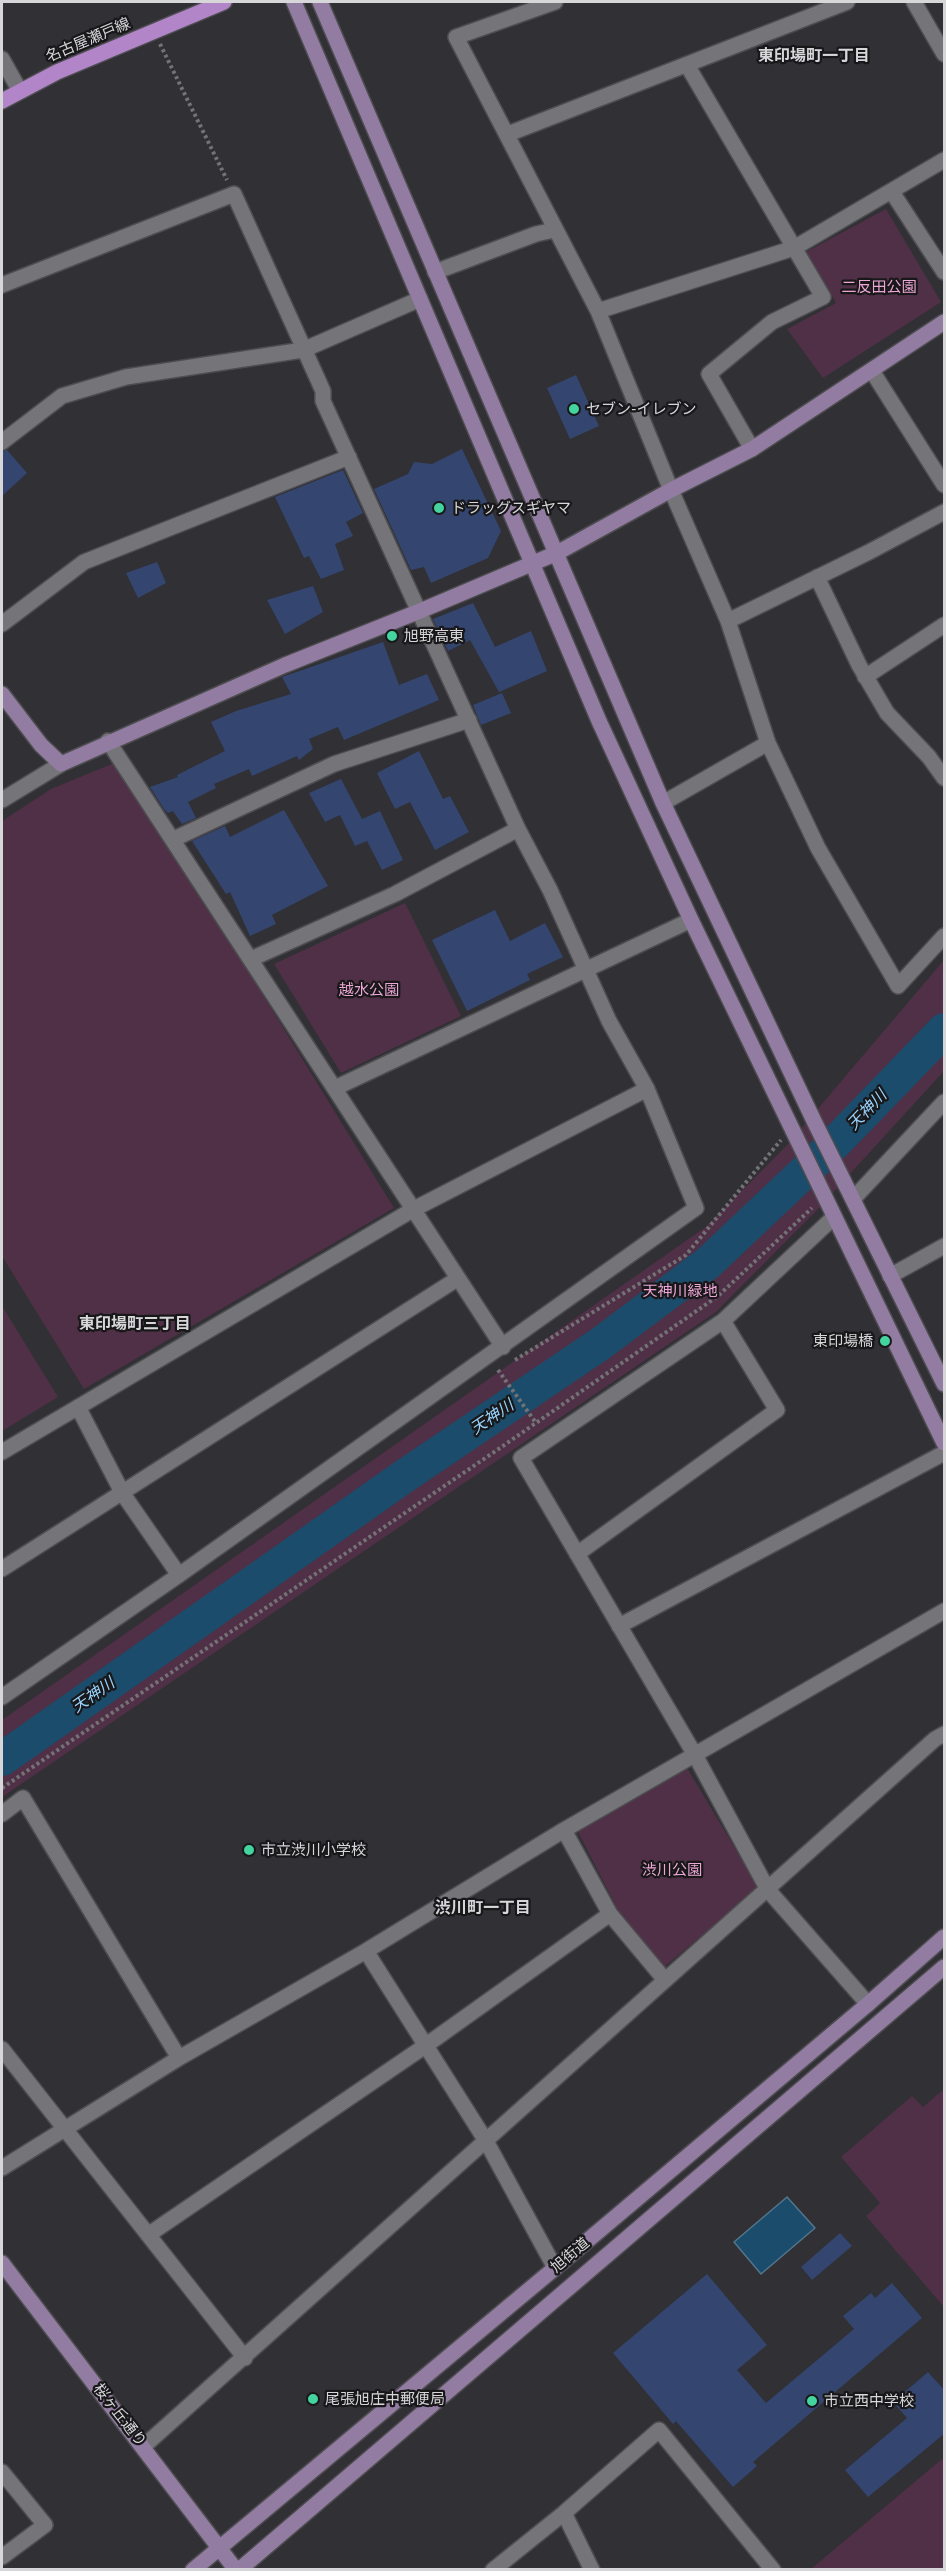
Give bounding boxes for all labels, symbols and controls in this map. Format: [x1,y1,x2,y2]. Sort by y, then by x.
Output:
street label: 名古屋瀬戸線 [43,14,133,66]
district label: 東印場町一丁目 [758,46,870,66]
park label: 二反田公園 [842,278,916,296]
place label: セブン-イレブン [586,400,697,418]
marker: セブン-イレブン [567,402,581,416]
place label: ドラッグスギヤマ [451,499,571,517]
marker: ドラッグスギヤマ [432,501,446,515]
place label: 旭野高東 [404,627,464,645]
marker: 旭野高東 [385,629,399,643]
park label: 越水公園 [339,981,399,999]
water label: 天神川 [843,1086,891,1134]
park label: 天神川緑地 [643,1282,717,1300]
district label: 東印場町三丁目 [79,1314,191,1334]
place label: 東印場橋 [813,1332,873,1350]
marker: 東印場橋 [878,1334,892,1348]
water label: 天神川 [467,1396,517,1438]
water label: 天神川 [68,1673,118,1717]
place label: 市立渋川小学校 [261,1841,366,1859]
marker: 市立渋川小学校 [242,1843,256,1857]
park label: 渋川公園 [642,1861,702,1879]
district label: 渋川町一丁目 [435,1898,531,1918]
street label: 旭街道 [547,2234,593,2276]
street label: 桜ヶ丘通り [90,2380,150,2450]
place label: 尾張旭庄中郵便局 [325,2390,445,2408]
marker: 尾張旭庄中郵便局 [306,2392,320,2406]
place label: 市立西中学校 [824,2392,914,2410]
marker: 市立西中学校 [805,2394,819,2408]

